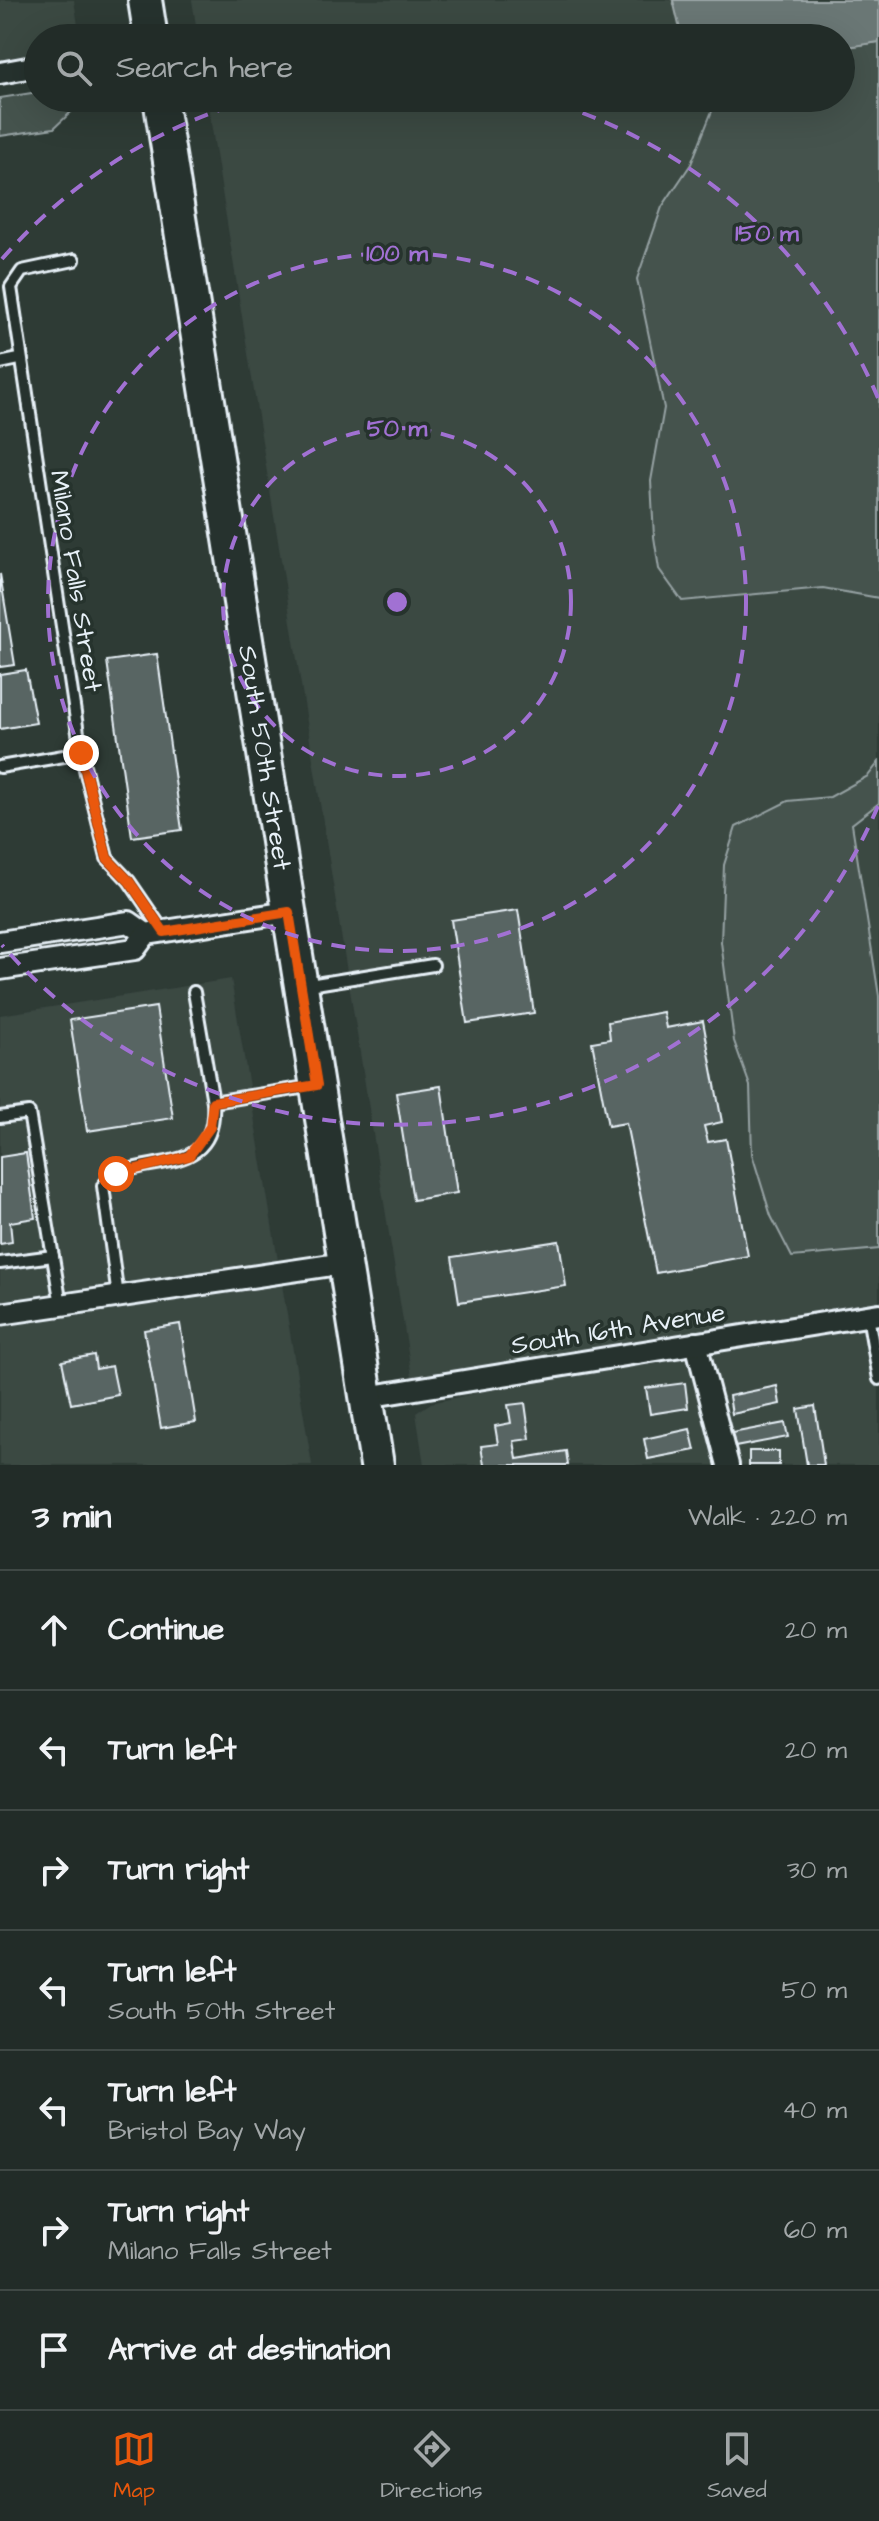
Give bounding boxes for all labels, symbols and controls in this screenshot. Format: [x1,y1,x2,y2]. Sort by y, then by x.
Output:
search box [24,24,855,112]
icon: search [52,46,96,90]
text: Search here [116,47,293,89]
text: 150 m [735,217,799,251]
text: 100 m [366,237,428,271]
text: 50 m [367,412,428,446]
street label: Milano Falls Street [41,468,111,695]
centre of rings [383,588,411,616]
street label: South 50th Street [229,643,300,873]
route end [63,735,99,771]
route start [98,1156,134,1192]
street label: South 16th Avenue [508,1294,728,1364]
text: 3 min [32,1493,112,1541]
text: Walk · 220 m [688,1499,847,1535]
icon: ahead [32,1608,76,1652]
text: Continue [108,1609,224,1651]
text: 20 m [785,1612,847,1648]
icon: left [32,1728,76,1772]
text: Turn left [108,1729,236,1771]
text: 20 m [785,1732,847,1768]
icon: right [32,1848,76,1892]
text: Turn right [108,1849,249,1891]
text: 30 m [787,1852,847,1888]
text: Turn left [108,1951,236,1993]
icon: left [32,1968,76,2012]
text: 50 m [782,1972,847,2008]
text: South 50th Street [108,1993,335,2029]
text: Turn left [108,2071,236,2113]
icon: left [32,2088,76,2132]
text: 40 m [782,2092,847,2128]
text: Bristol Bay Way [108,2113,306,2149]
text: Turn right [108,2191,249,2233]
icon: right [32,2208,76,2252]
text: 60 m [784,2212,847,2248]
text: Milano Falls Street [108,2233,332,2269]
icon: arrive [32,2328,76,2372]
text: Arrive at destination [108,2329,390,2371]
tab: Map [112,2427,156,2506]
tab: Directions [380,2427,483,2506]
tab: Saved [707,2427,767,2506]

